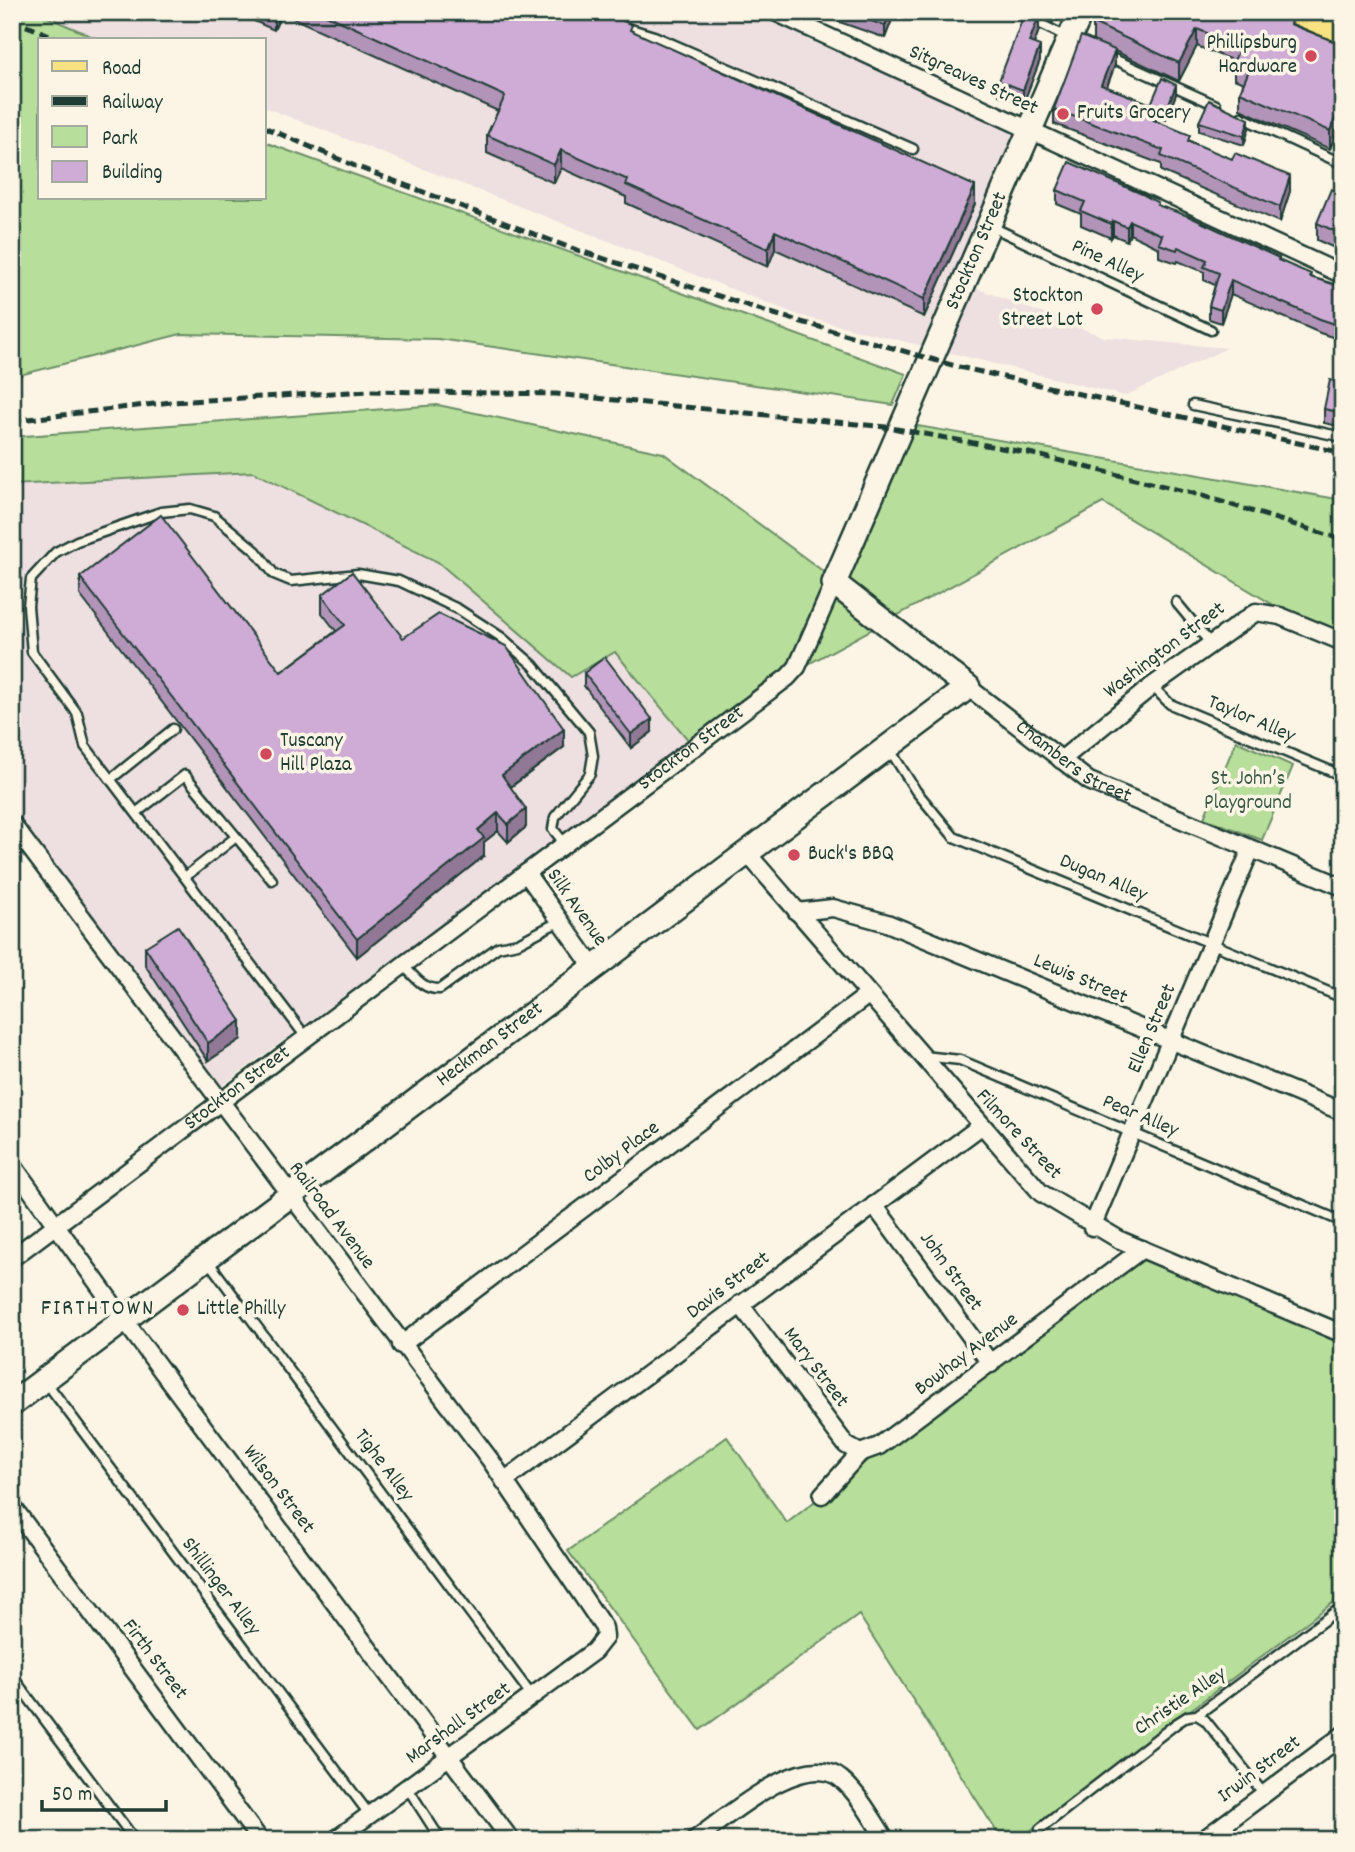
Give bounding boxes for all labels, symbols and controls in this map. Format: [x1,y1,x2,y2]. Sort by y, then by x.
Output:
place label: Phillipsburg Hardware [1207,29,1297,83]
legend [38,38,266,200]
street label: Sitgreaves Street [903,38,1043,124]
marker: Phillipsburg Hardware [1303,48,1319,64]
text: Road [102,55,141,85]
text: Railway [102,89,163,119]
place label: Fruits Grocery [1077,99,1191,129]
marker: Fruits Grocery [1055,106,1071,122]
text: Park [102,125,138,155]
text: Building [102,159,162,189]
street label: Stockton Street [939,187,1016,315]
street label: Pine Alley [1066,232,1148,292]
place label: Stockton Street Lot [1001,282,1083,336]
marker: Stockton Street Lot [1089,301,1105,317]
street label: Washington Street [1098,595,1232,707]
street label: Taylor Alley [1202,688,1300,752]
street label: Stockton Street [632,699,751,799]
street label: Chambers Street [1008,713,1136,812]
place label: Tuscany Hill Plaza [280,727,353,781]
marker: Tuscany Hill Plaza [258,746,274,762]
park label: St. John’s Playground [1204,765,1292,819]
place label: Buck's BBQ [808,840,894,870]
marker: Buck's BBQ [786,847,802,863]
street label: Dugan Alley [1054,847,1152,911]
street label: Silk Avenue [538,863,614,953]
street label: Lewis Street [1028,947,1132,1013]
street label: Ellen Street [1121,980,1185,1078]
street label: Heckman Street [431,995,550,1095]
street label: Stockton Street [178,1039,297,1139]
street label: Filmore Street [968,1083,1068,1187]
street label: Pear Alley [1097,1087,1183,1147]
street label: Colby Place [577,1114,667,1192]
street label: Railroad Avenue [280,1156,382,1276]
street label: John Street [911,1226,989,1318]
street label: Davis Street [681,1244,777,1327]
district label: FIRTHTOWN [41,1293,155,1326]
place label: Little Philly [197,1295,286,1325]
marker: Little Philly [175,1302,191,1318]
street label: Bowhay Avenue [909,1306,1025,1404]
street label: Mary Street [775,1321,856,1415]
street label: Tighe Alley [346,1423,421,1509]
street label: Wilson Street [235,1439,322,1541]
street label: Shillinger Alley [173,1531,267,1643]
street label: Firth Street [114,1613,194,1707]
street label: Christie Alley [1129,1660,1233,1744]
street label: Marshall Street [400,1675,518,1773]
street label: Irwin Street [1212,1729,1308,1811]
scale bar [42,1768,166,1812]
text: 50 m [52,1781,92,1811]

